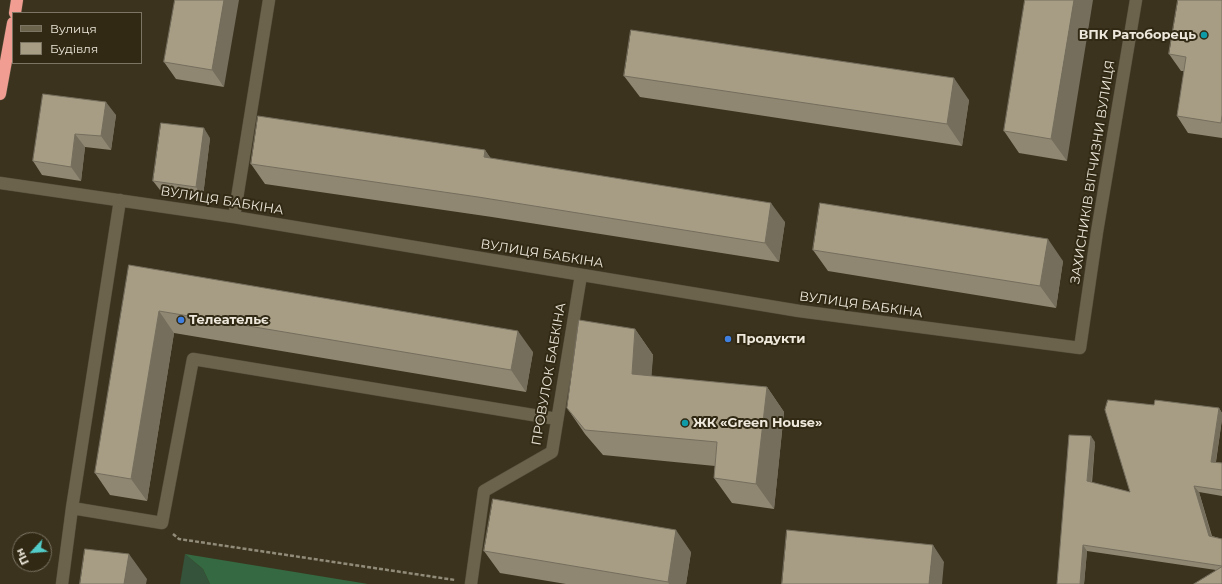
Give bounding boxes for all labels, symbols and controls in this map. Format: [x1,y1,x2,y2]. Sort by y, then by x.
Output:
legend [12,12,142,64]
text: Вулиця [50,21,97,36]
place label: ВПК Ратоборець [1079,27,1196,43]
marker: ВПК Ратоборець [1199,30,1209,40]
text: Будівля [50,41,98,56]
street label: ЗАХИСНИКІВ ВІТЧИЗНИ ВУЛИЦЯ [1068,59,1118,285]
street label: ВУЛИЦЯ БАБКІНА [159,184,285,218]
street label: ВУЛИЦЯ БАБКІНА [479,237,605,271]
street label: ВУЛИЦЯ БАБКІНА [798,289,924,321]
street label: ПРОВУЛОК БАБКІНА [529,301,569,447]
place label: Телеательє [189,312,269,328]
marker: Телеательє [176,315,186,325]
place label: Продукти [736,331,806,347]
marker: Продукти [723,334,733,344]
place label: ЖК «Green House» [693,415,822,431]
marker: ЖК «Green House» [680,418,690,428]
north arrow [12,532,52,572]
text: Пн [12,546,32,567]

